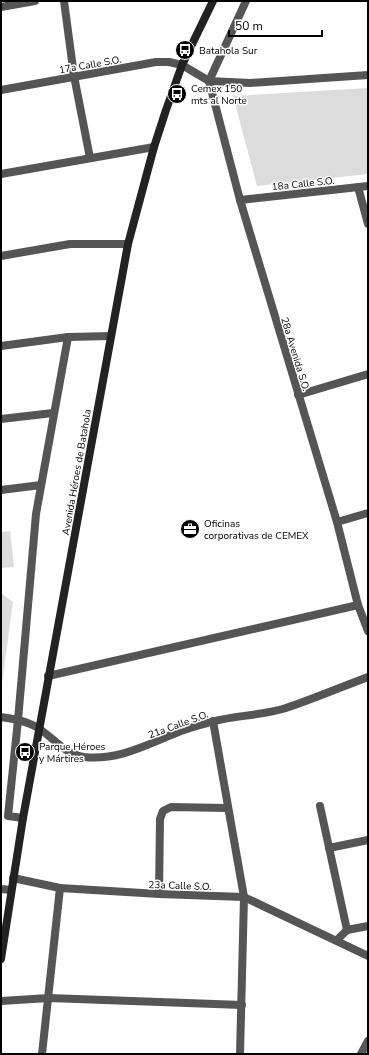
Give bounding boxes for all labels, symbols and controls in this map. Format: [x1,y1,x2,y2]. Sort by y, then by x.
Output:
scale bar [229,12,322,38]
text: 50 m [235,18,263,34]
bus stop icon: Batahola Sur [174,39,196,61]
place label: Batahola Sur [199,44,258,58]
street label: 17a Calle S.O. [58,53,122,77]
place label: Cemex 150 mts al Norte [191,82,247,108]
bus stop icon: Cemex 150 mts al Norte [166,83,188,105]
street label: 18a Calle S.O. [271,174,335,194]
street label: 28a Avenida S.O. [277,316,313,393]
street label: Avenida Héroes de Batahola [59,408,95,536]
place label: Oficinas corporativas de CEMEX [204,517,309,543]
office icon: Oficinas corporativas de CEMEX [179,518,201,540]
street label: 21a Calle S.O. [146,708,210,742]
place label: Parque Héroes y Mártires [39,740,106,766]
bus stop icon: Parque Héroes y Mártires [14,741,36,763]
street label: 23a Calle S.O. [148,878,212,894]

